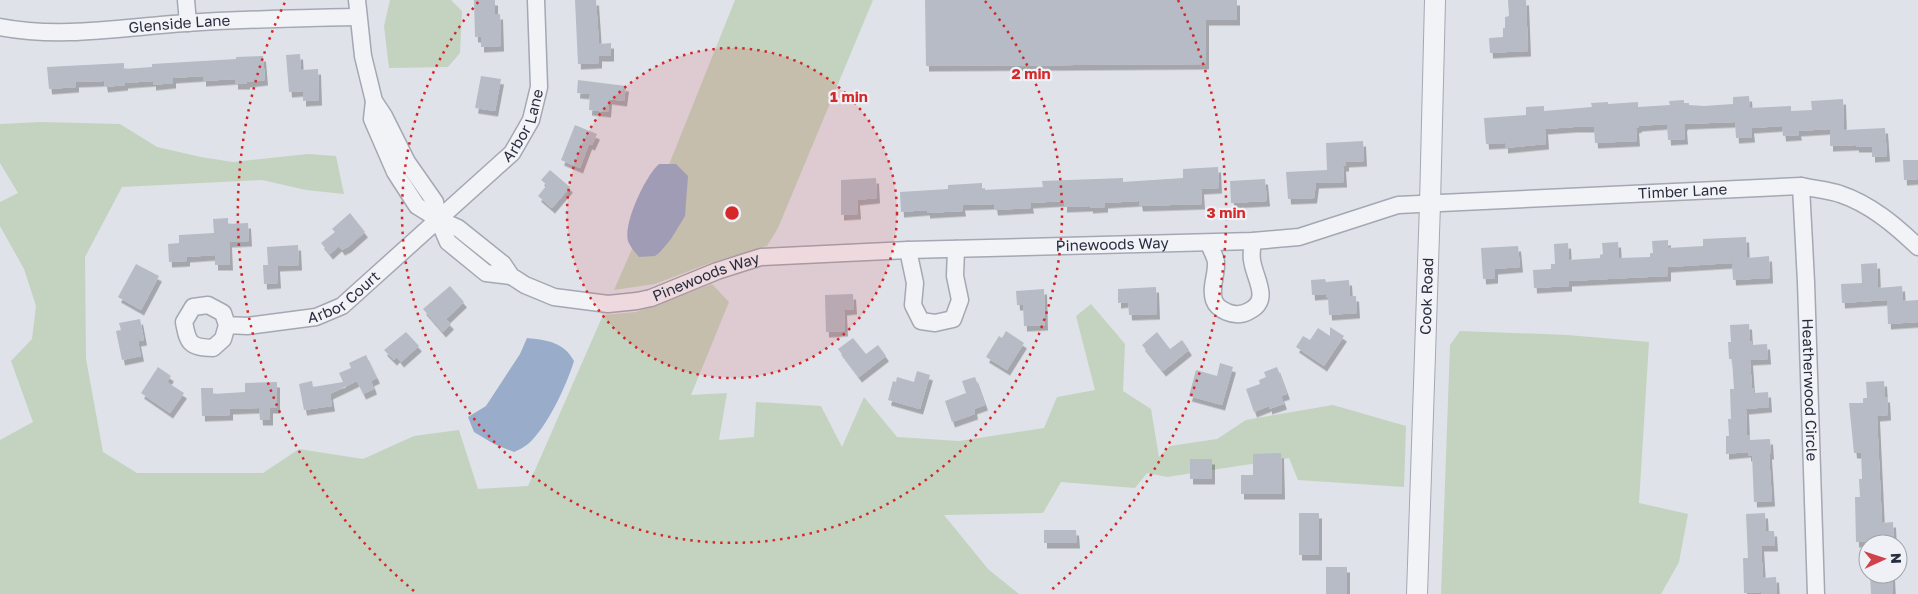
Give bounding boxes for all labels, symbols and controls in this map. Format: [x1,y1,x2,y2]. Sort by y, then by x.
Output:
street label: Glenside Lane [128,10,231,36]
text: 2 min [1011,64,1051,82]
street label: Arbor Lane [498,87,546,165]
text: 1 min [830,87,868,105]
street label: Timber Lane [1638,179,1728,202]
text: 3 min [1206,203,1246,221]
centre of rings [723,204,741,222]
street label: Pinewoods Way [1055,233,1170,254]
street label: Pinewoods Way [649,248,762,304]
street label: Cook Road [1416,257,1436,335]
street label: Arbor Court [307,267,383,326]
street label: Heatherwood Circle [1799,318,1822,462]
north arrow [1858,534,1908,584]
text: N [1888,553,1905,564]

